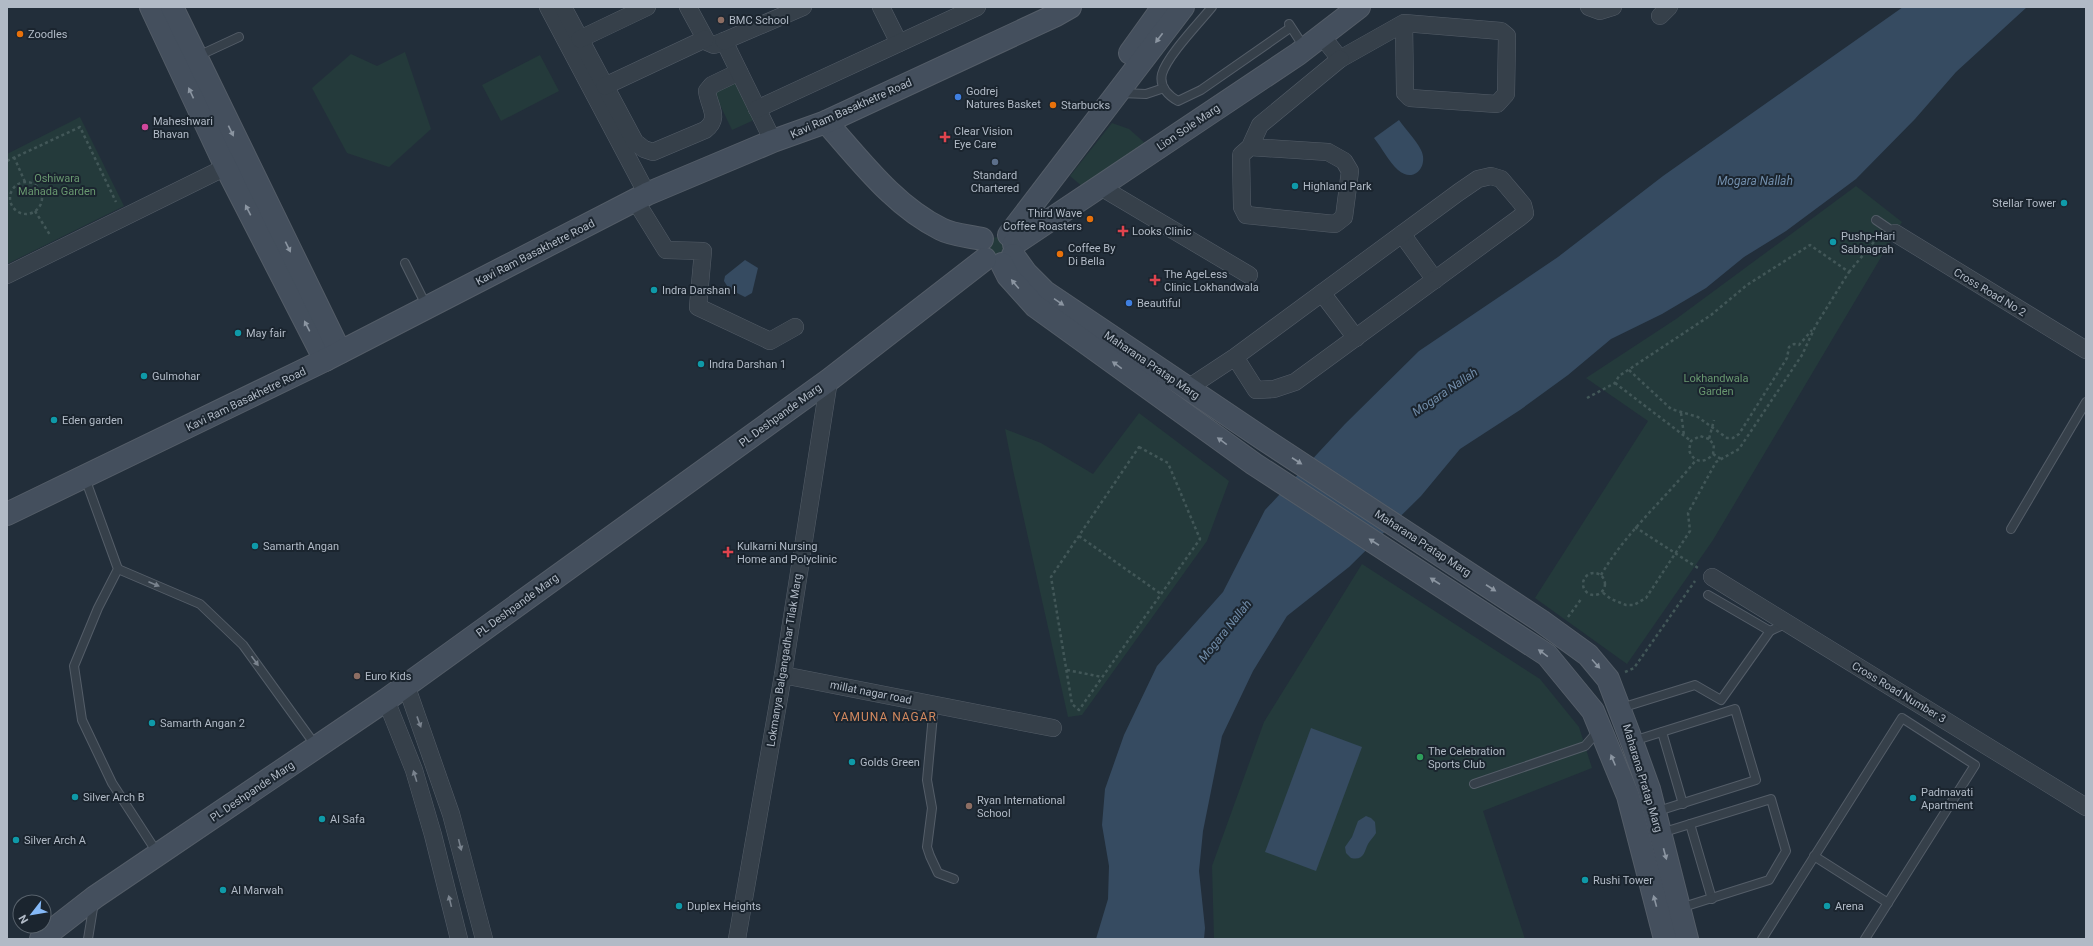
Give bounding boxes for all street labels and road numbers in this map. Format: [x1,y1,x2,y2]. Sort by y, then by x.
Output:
street label: Kavi Ram Basakhetre Road [788,76,914,141]
street label: Lion Sole Marg [1154,102,1222,153]
street label: Kavi Ram Basakhetre Road [474,217,597,288]
street label: Cross Road No 2 [1951,266,2028,319]
street label: Maharana Pratap Marg [1102,329,1202,402]
street label: Kavi Ram Basakhetre Road [184,365,308,434]
street label: PL Deshpande Marg [737,381,824,450]
street label: Maharana Pratap Marg [1372,507,1473,579]
street label: PL Deshpande Marg [474,571,561,640]
street label: Lokmanya Balgangadhar Tilak Marg [764,572,805,748]
street label: Cross Road Number 3 [1849,659,1948,726]
street label: millat nagar road [829,678,913,707]
street label: Maharana Pratap Marg [1620,723,1665,834]
street label: PL Deshpande Marg [208,758,297,824]

